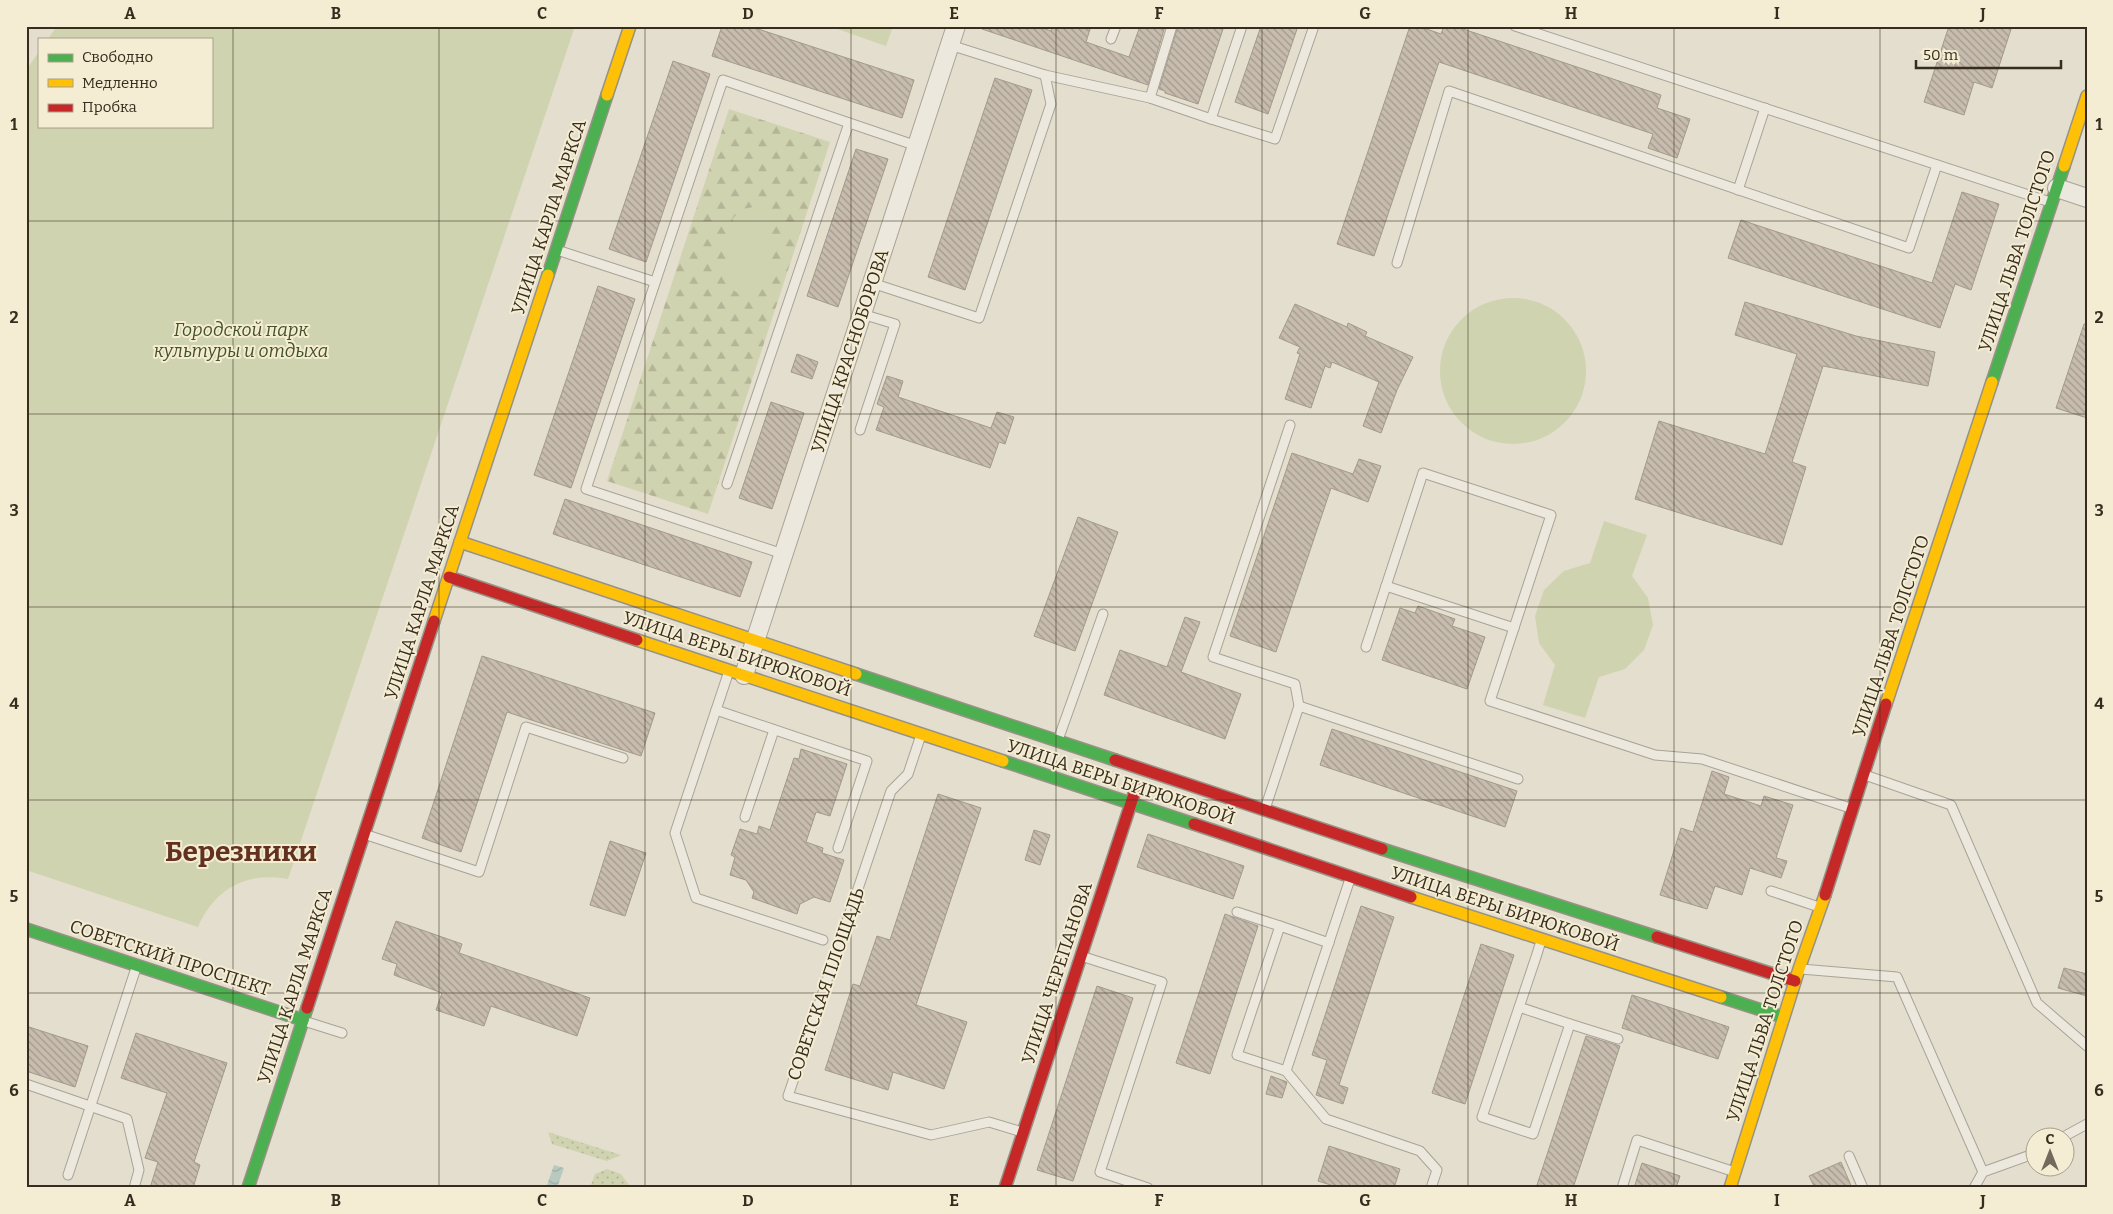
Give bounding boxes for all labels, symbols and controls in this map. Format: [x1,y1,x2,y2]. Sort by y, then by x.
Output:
text: A [124,4,136,23]
text: B [331,4,341,23]
text: C [537,4,547,23]
text: D [742,4,754,23]
text: E [949,4,959,23]
text: F [1155,4,1164,23]
text: G [1359,4,1371,23]
text: H [1565,4,1578,23]
text: I [1774,4,1780,23]
text: J [1979,4,1986,23]
legend [38,38,212,128]
scale bar [1916,38,2060,70]
text: 50 m [1923,46,1959,64]
text: Свободно [82,48,153,66]
text: Медленно [82,74,158,92]
text: Пробка [82,98,137,116]
text: 1 [11,115,18,134]
text: 1 [2096,115,2103,134]
street label: УЛИЦА КАРЛА МАРКСА [507,116,591,318]
street label: УЛИЦА ЛЬВА ТОЛСТОГО [1974,147,2060,355]
street label: УЛИЦА КРАСНОБОРОВА [807,246,894,456]
text: 2 [9,308,19,327]
text: 2 [2094,308,2104,327]
park label: Городской парк культуры и отдыха [154,319,328,362]
text: 3 [9,501,19,520]
street label: УЛИЦА КАРЛА МАРКСА [380,501,464,703]
text: 3 [2094,501,2104,520]
street label: УЛИЦА ЛЬВА ТОЛСТОГО [1848,532,1934,740]
street label: УЛИЦА ВЕРЫ БИРЮКОВОЙ [620,607,854,701]
text: 4 [9,694,19,713]
text: 4 [2094,694,2104,713]
street label: УЛИЦА ВЕРЫ БИРЮКОВОЙ [1004,735,1238,829]
district label: Березники [165,835,317,868]
street label: УЛИЦА ВЕРЫ БИРЮКОВОЙ [1388,862,1622,956]
street label: УЛИЦА ЧЕРЕПАНОВА [1017,879,1097,1067]
street label: УЛИЦА КАРЛА МАРКСА [253,885,337,1087]
street label: СОВЕТСКАЯ ПЛОЩАДЬ [783,885,869,1083]
text: 5 [10,887,19,906]
text: 5 [2095,887,2104,906]
street label: СОВЕТСКИЙ ПРОСПЕКТ [67,915,274,1001]
street label: УЛИЦА ЛЬВА ТОЛСТОГО [1722,917,1808,1125]
text: 6 [9,1081,19,1100]
text: 6 [2094,1081,2104,1100]
north arrow [2026,1126,2076,1176]
text: С [2046,1131,2055,1148]
text: A [124,1191,136,1210]
text: B [331,1191,341,1210]
text: C [537,1191,547,1210]
text: D [742,1191,754,1210]
text: E [949,1191,959,1210]
text: F [1155,1191,1164,1210]
text: G [1359,1191,1371,1210]
text: H [1565,1191,1578,1210]
text: I [1774,1191,1780,1210]
text: J [1979,1191,1986,1210]

